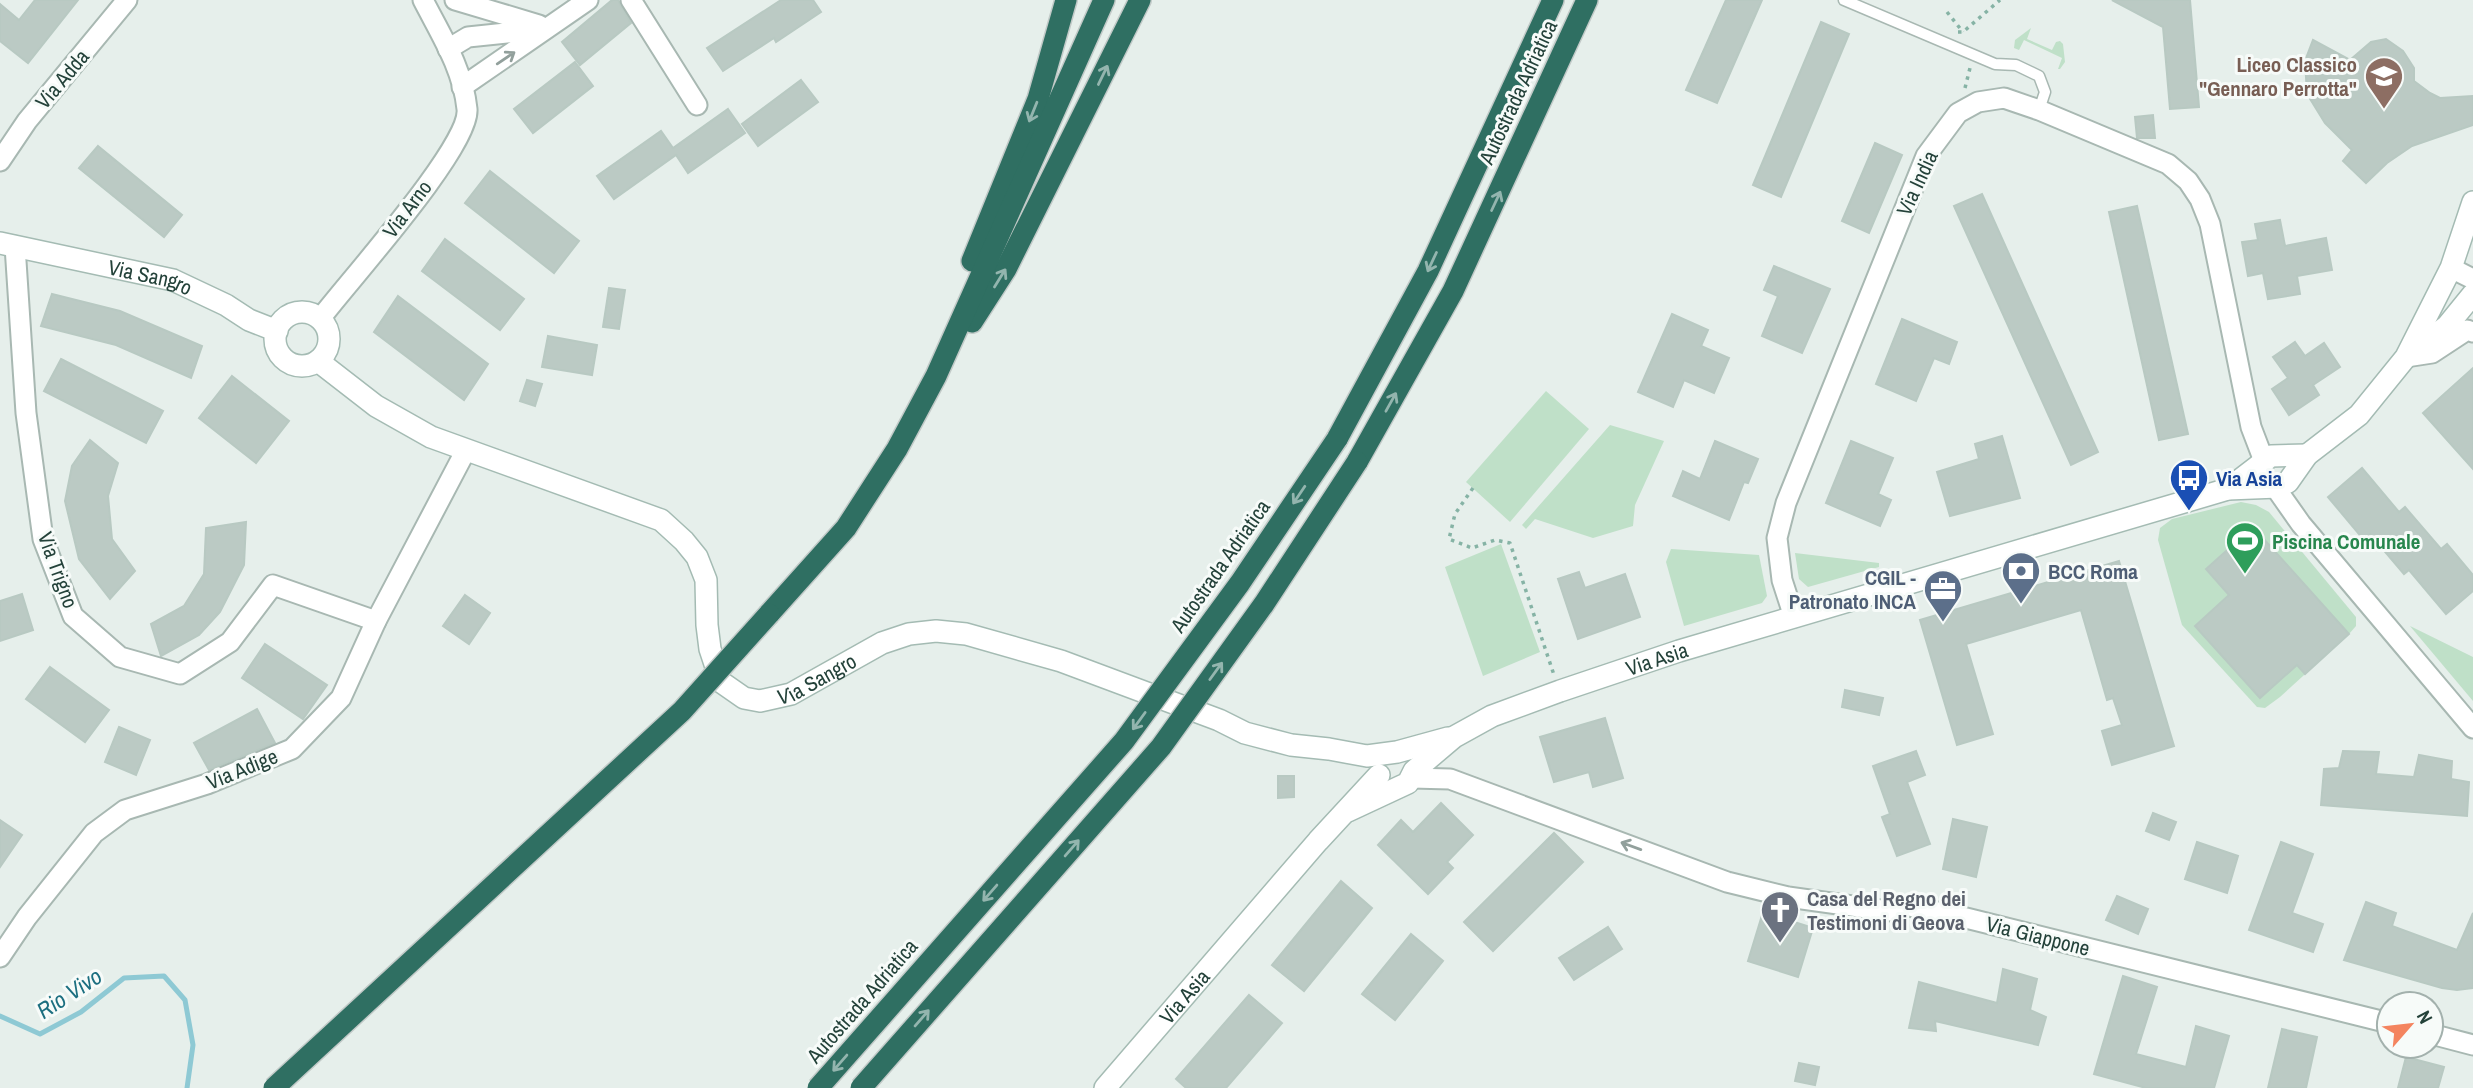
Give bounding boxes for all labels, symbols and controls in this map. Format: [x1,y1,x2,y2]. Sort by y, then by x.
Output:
street label: Autostrada Adriatica [1471,15,1564,170]
street label: Via Adda [29,43,96,115]
place label: Liceo Classico "Gennaro Perrotta" [2199,50,2357,103]
one-way arrow [496,51,515,65]
school or university icon: Liceo Classico "Gennaro Perrotta" [2363,55,2405,110]
one-way arrow [1097,65,1110,86]
one-way arrow [1025,101,1038,123]
street label: Via India [1889,145,1945,220]
street label: Via Arno [376,174,438,244]
one-way arrow [1490,190,1503,211]
one-way arrow [1425,251,1438,272]
street label: Via Sangro [106,252,197,302]
one-way arrow [993,268,1007,288]
one-way arrow [1384,393,1398,413]
bus stop icon: Via Asia [2168,457,2210,512]
place label: Via Asia [2216,464,2283,493]
one-way arrow [1292,485,1306,505]
street label: Autostrada Adriatica [1163,493,1277,639]
sports icon: Piscina Comunale [2224,520,2266,575]
place label: Piscina Comunale [2272,527,2420,556]
street label: Via Trigno [31,528,85,612]
bank icon: BCC Roma [2000,550,2042,605]
place label: BCC Roma [2048,557,2138,586]
place label: CGIL - Patronato INCA [1789,563,1917,616]
office icon: CGIL - Patronato INCA [1922,568,1964,623]
street label: Via Asia [1622,635,1692,682]
street label: Via Sangro [775,646,861,711]
one-way arrow [1209,662,1223,681]
one-way arrow [1132,711,1146,730]
street label: Via Adige [202,742,282,796]
one-way arrow [1620,838,1642,851]
one-way arrow [1064,839,1080,857]
one-way arrow [982,884,998,902]
place label: Casa del Regno dei Testimoni di Geova [1807,884,1966,937]
church icon: Casa del Regno dei Testimoni di Geova [1759,889,1801,944]
street label: Via Giappone [1983,909,2093,963]
street label: Autostrada Adriatica [799,932,924,1070]
water label: Rio Vivo [30,960,108,1026]
street label: Via Asia [1152,962,1216,1030]
north arrow [2375,990,2445,1060]
text: N [2411,1006,2439,1028]
one-way arrow [914,1010,930,1028]
one-way arrow [832,1054,848,1072]

